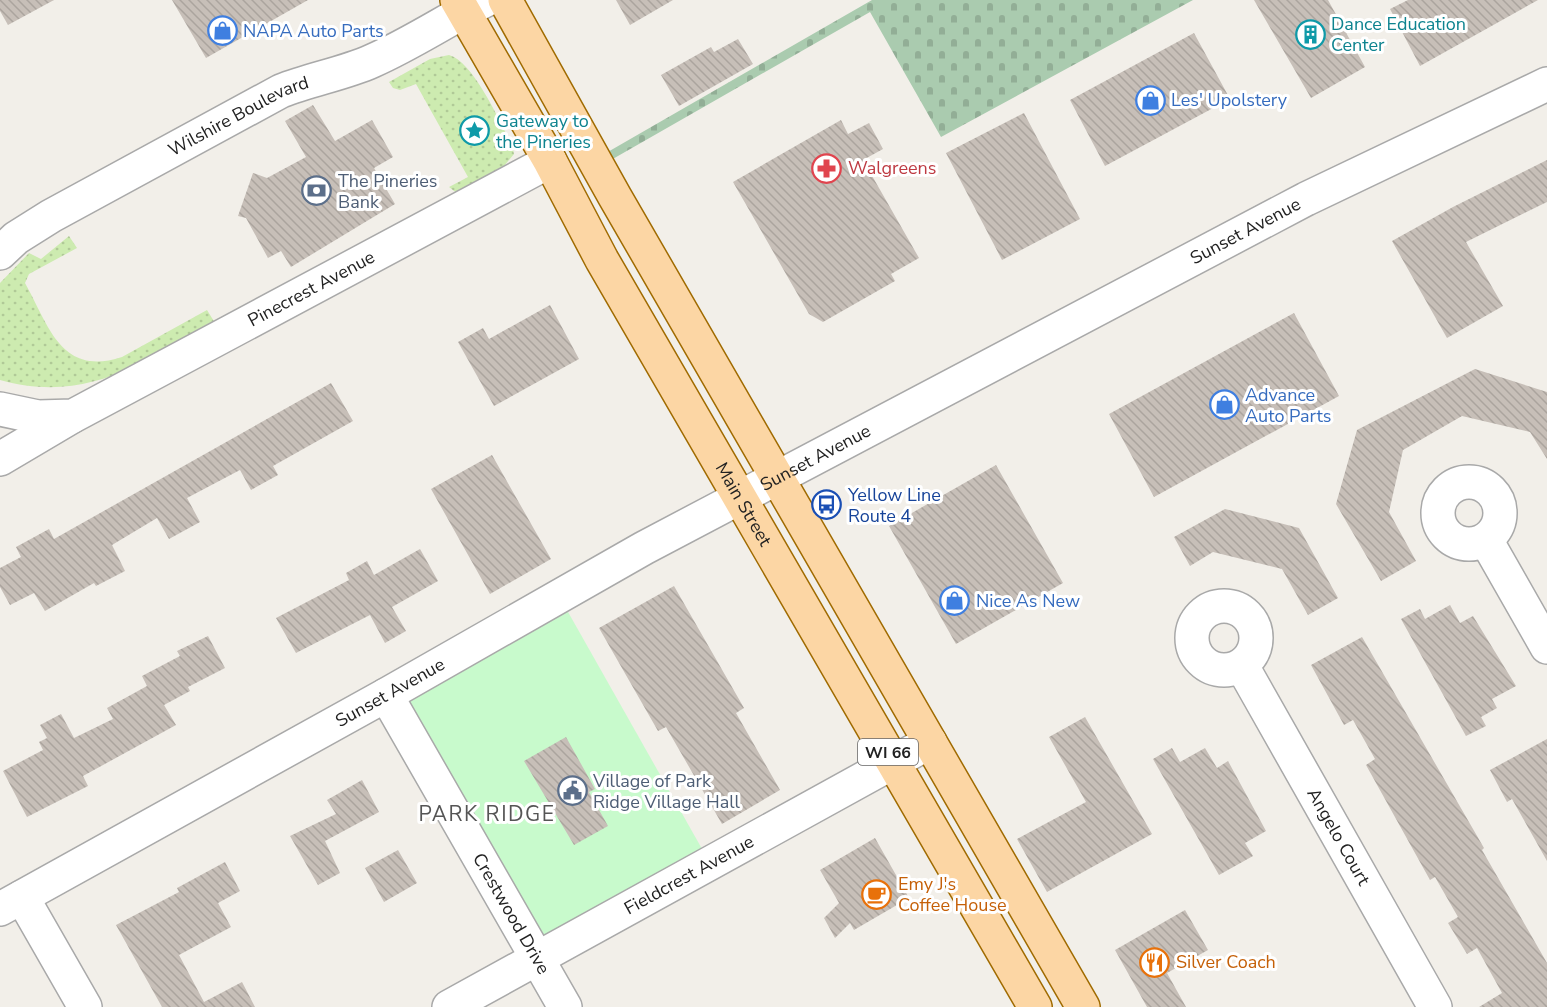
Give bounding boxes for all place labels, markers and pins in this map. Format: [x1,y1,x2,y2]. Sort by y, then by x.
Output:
place label: Dance Education Center [1331,12,1466,57]
shop icon: NAPA Auto Parts [206,15,238,47]
building icon: Dance Education Center [1294,18,1326,50]
place label: NAPA Auto Parts [243,19,384,43]
shop icon: Les' Upolstery [1134,84,1166,116]
place label: Les' Upolstery [1171,88,1288,112]
place label: Gateway to the Pineries [496,109,591,154]
place icon: Gateway to the Pineries [459,115,491,147]
pharmacy icon: Walgreens [811,152,843,184]
place label: Walgreens [848,156,936,180]
place label: The Pineries Bank [338,169,438,214]
bank icon: The Pineries Bank [301,175,333,207]
place label: Advance Auto Parts [1245,383,1331,428]
shop icon: Advance Auto Parts [1208,389,1240,421]
place label: Yellow Line Route 4 [847,483,941,528]
bus stop icon: Yellow Line Route 4 [811,489,843,521]
shop icon: Nice As New [939,585,971,617]
place label: Nice As New [976,589,1080,613]
place label: Village of Park Ridge Village Hall [592,769,741,814]
public building icon: Village of Park Ridge Village Hall [556,775,588,807]
place label: Emy J's Coffee House [898,872,1007,917]
cafe icon: Emy J's Coffee House [861,878,893,910]
restaurant icon: Silver Coach [1139,946,1171,978]
place label: Silver Coach [1176,950,1276,974]

